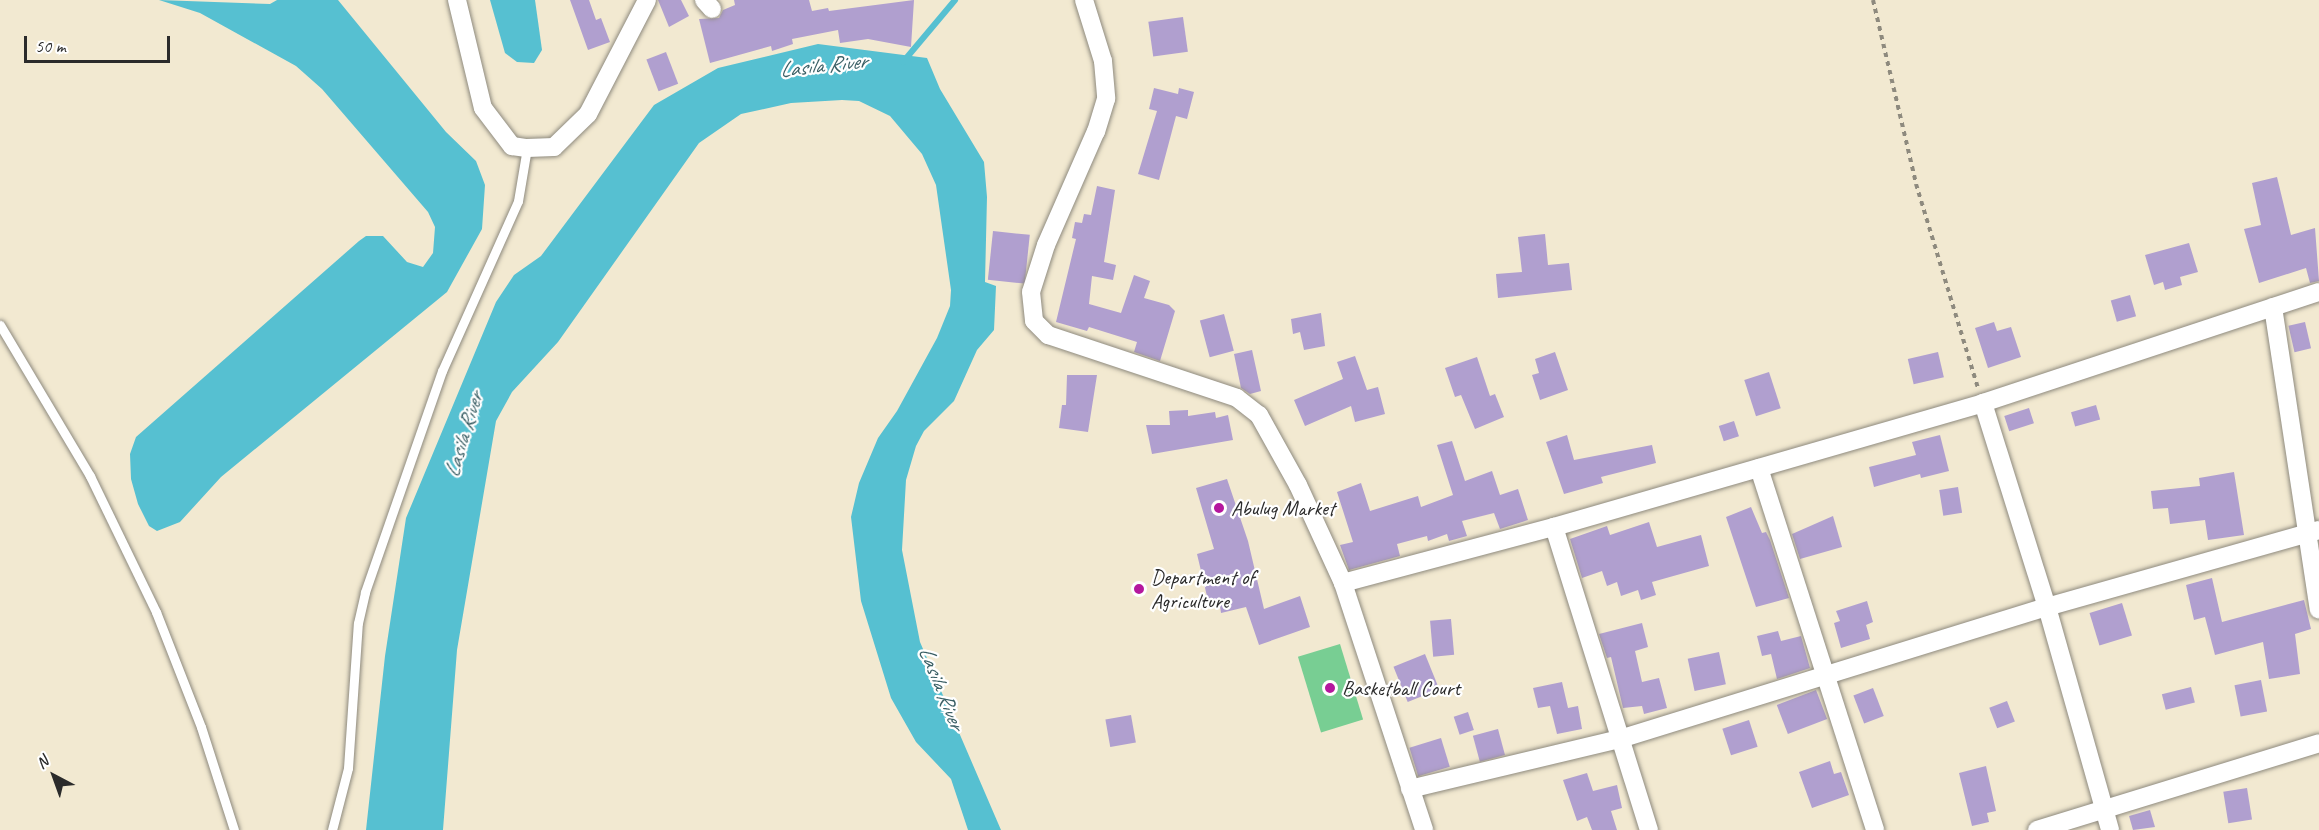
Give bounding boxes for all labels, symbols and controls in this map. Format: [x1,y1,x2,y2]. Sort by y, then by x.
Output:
scale bar [27,24,172,62]
text: 50 m [35,35,66,57]
water label: Lasila River [778,48,868,84]
water label: Lasila River [439,389,489,481]
place label: Abulug Market [1231,495,1335,521]
marker: Abulug Market [1212,501,1226,515]
place label: Department of Agriculture [1151,564,1255,614]
marker: Department of Agriculture [1132,582,1146,596]
water label: Lasila River [912,643,970,733]
place label: Basketball Court [1342,675,1460,701]
marker: Basketball Court [1323,681,1337,695]
north arrow [24,746,84,806]
text: N [32,752,52,773]

